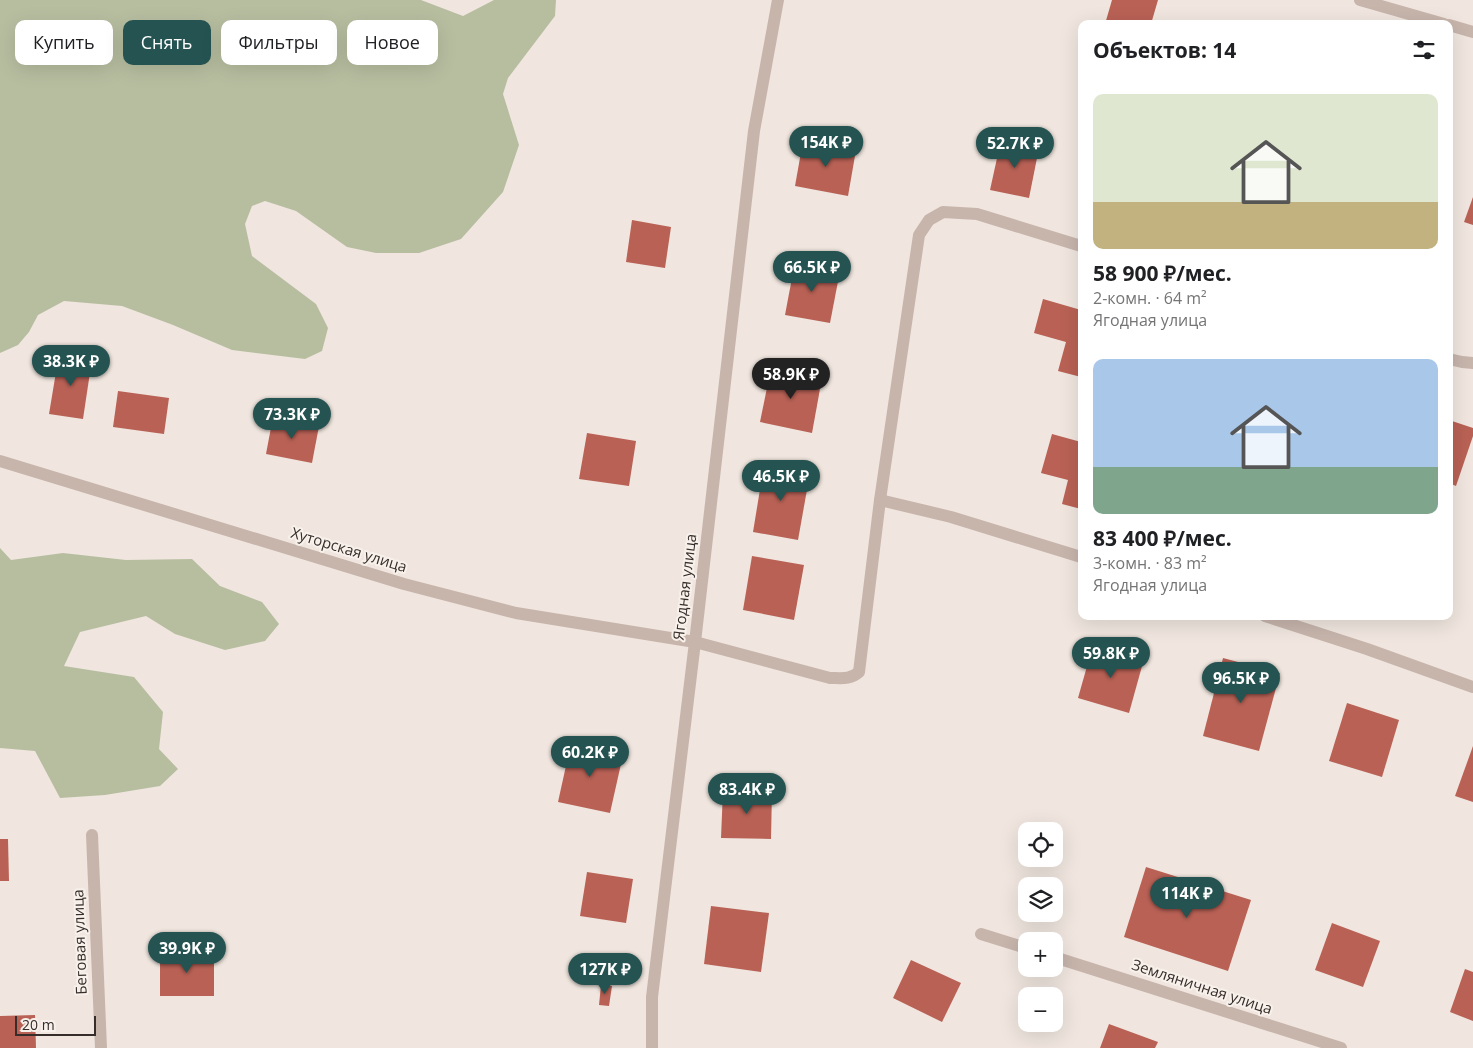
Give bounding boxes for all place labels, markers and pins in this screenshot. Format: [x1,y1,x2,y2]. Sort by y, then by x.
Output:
pin: 154K ₽ [785,126,867,168]
pin: 52.7K ₽ [969,126,1061,169]
pin: 66.5K ₽ [766,250,858,293]
pin: 38.3K ₽ [25,344,117,387]
pin: 58.9K ₽ [745,358,837,400]
pin: 73.3K ₽ [246,398,338,440]
pin: 46.5K ₽ [735,460,827,502]
pin: 59.8K ₽ [1065,636,1157,679]
pin: 96.5K ₽ [1195,662,1287,704]
pin: 60.2K ₽ [544,736,636,778]
pin: 83.4K ₽ [701,772,793,815]
pin: 114K ₽ [1146,876,1228,919]
pin: 39.9K ₽ [141,932,233,974]
pin: 127K ₽ [564,952,646,995]

